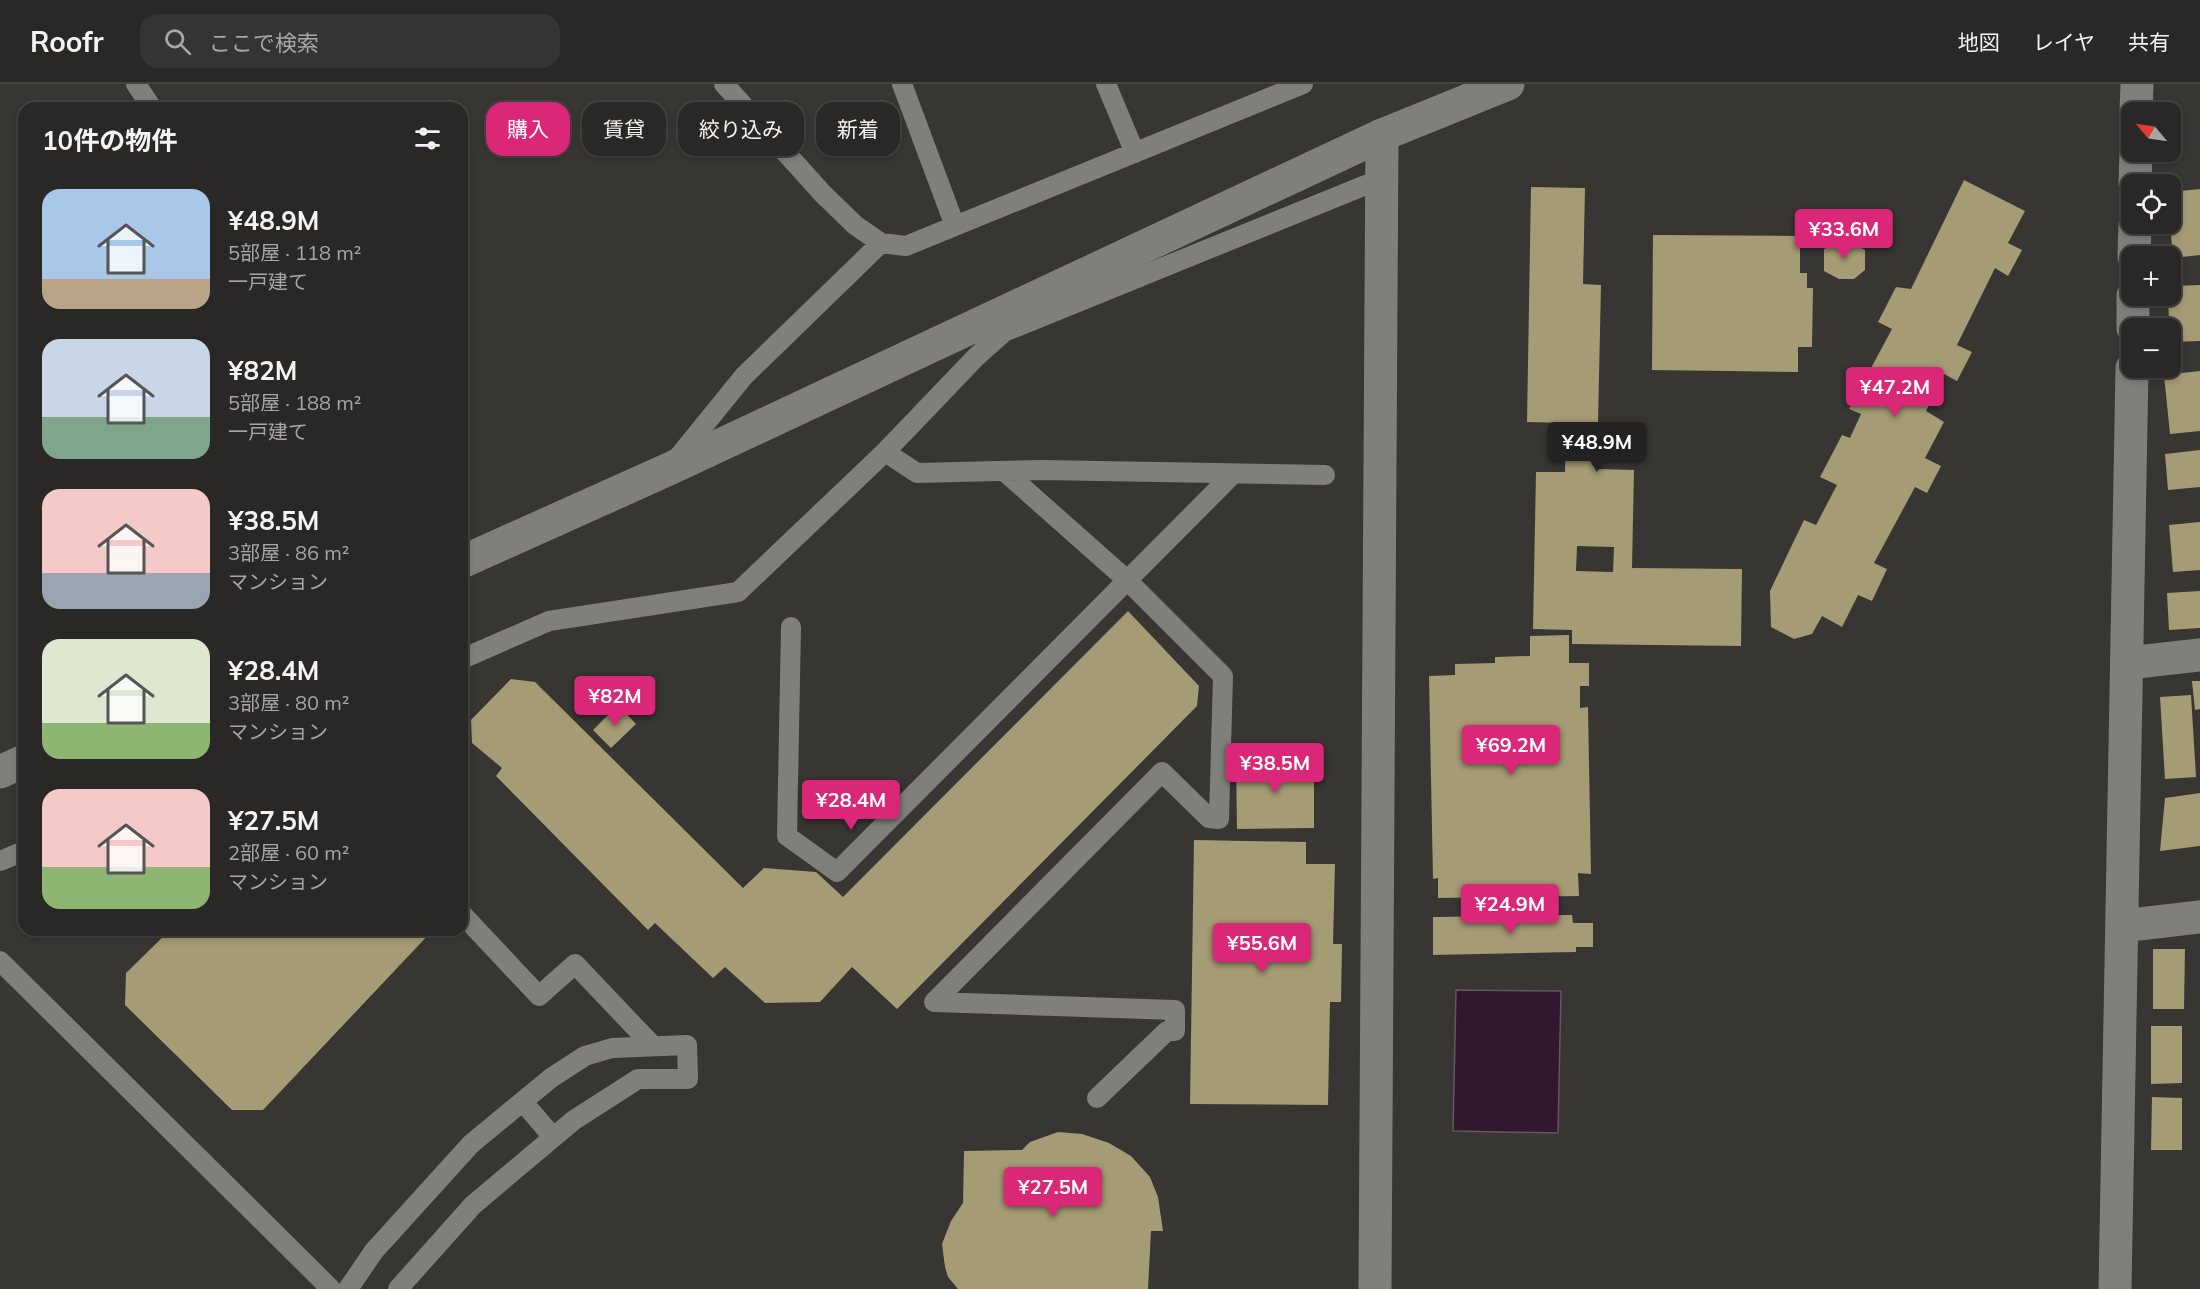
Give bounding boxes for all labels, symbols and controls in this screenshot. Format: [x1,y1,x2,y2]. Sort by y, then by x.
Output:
search box [140,14,560,68]
text: Roofr [30,24,104,59]
icon: search [161,25,194,58]
text: ここで検索 [209,29,319,57]
text: 地図 [1958,29,2000,55]
text: レイヤ [2033,29,2095,55]
text: 共有 [2128,29,2170,55]
chip: 購入 [486,102,570,156]
chip: 賃貸 [582,102,666,156]
chip: 絞り込み [678,102,804,156]
chip: 新着 [816,102,900,156]
north arrow [2121,102,2181,162]
map controls [2121,102,2181,378]
icon: filters [411,122,444,155]
text: 10件の物件 [42,124,177,157]
button: locate [2121,174,2181,234]
text: ¥48.9M [228,204,319,237]
pin: ¥33.6M [1795,209,1893,260]
icon: home [90,213,162,285]
text: ¥33.6M [1809,216,1879,241]
text: 5部屋 · 118 m² [228,240,361,265]
button: + [2121,246,2181,306]
text: 一戸建て [228,269,308,294]
button: − [2121,318,2181,378]
text: ¥82M [228,354,297,387]
icon: home [90,363,162,435]
pin: ¥47.2M [1846,367,1944,418]
text: ¥47.2M [1860,374,1930,399]
text: 5部屋 · 188 m² [228,390,361,415]
text: 一戸建て [228,419,308,444]
pin: ¥48.9M [1548,422,1646,473]
text: ¥48.9M [1562,429,1632,454]
text: ¥38.5M [228,504,319,537]
icon: home [90,513,162,585]
text: 3部屋 · 86 m² [228,540,349,565]
text: マンション [228,569,328,594]
text: ¥28.4M [228,654,319,687]
icon: home [90,663,162,735]
pin: ¥82M [579,676,651,727]
text: ¥82M [588,683,642,708]
text: 3部屋 · 80 m² [228,690,349,715]
text: マンション [228,719,328,744]
pin: ¥69.2M [1462,725,1560,776]
text: ¥69.2M [1476,732,1546,757]
pin: ¥38.5M [1226,743,1324,794]
text: ¥38.5M [1240,750,1310,775]
pin: ¥28.4M [802,780,900,831]
text: ¥28.4M [816,787,886,812]
text: ¥27.5M [228,804,319,837]
icon: home [90,813,162,885]
text: 2部屋 · 60 m² [228,840,349,865]
text: マンション [228,869,328,894]
pin: ¥24.9M [1461,884,1559,935]
text: ¥24.9M [1475,891,1545,916]
pin: ¥55.6M [1213,923,1311,974]
text: ¥55.6M [1227,930,1297,955]
pin: ¥27.5M [1004,1167,1102,1218]
text: ¥27.5M [1018,1174,1088,1199]

